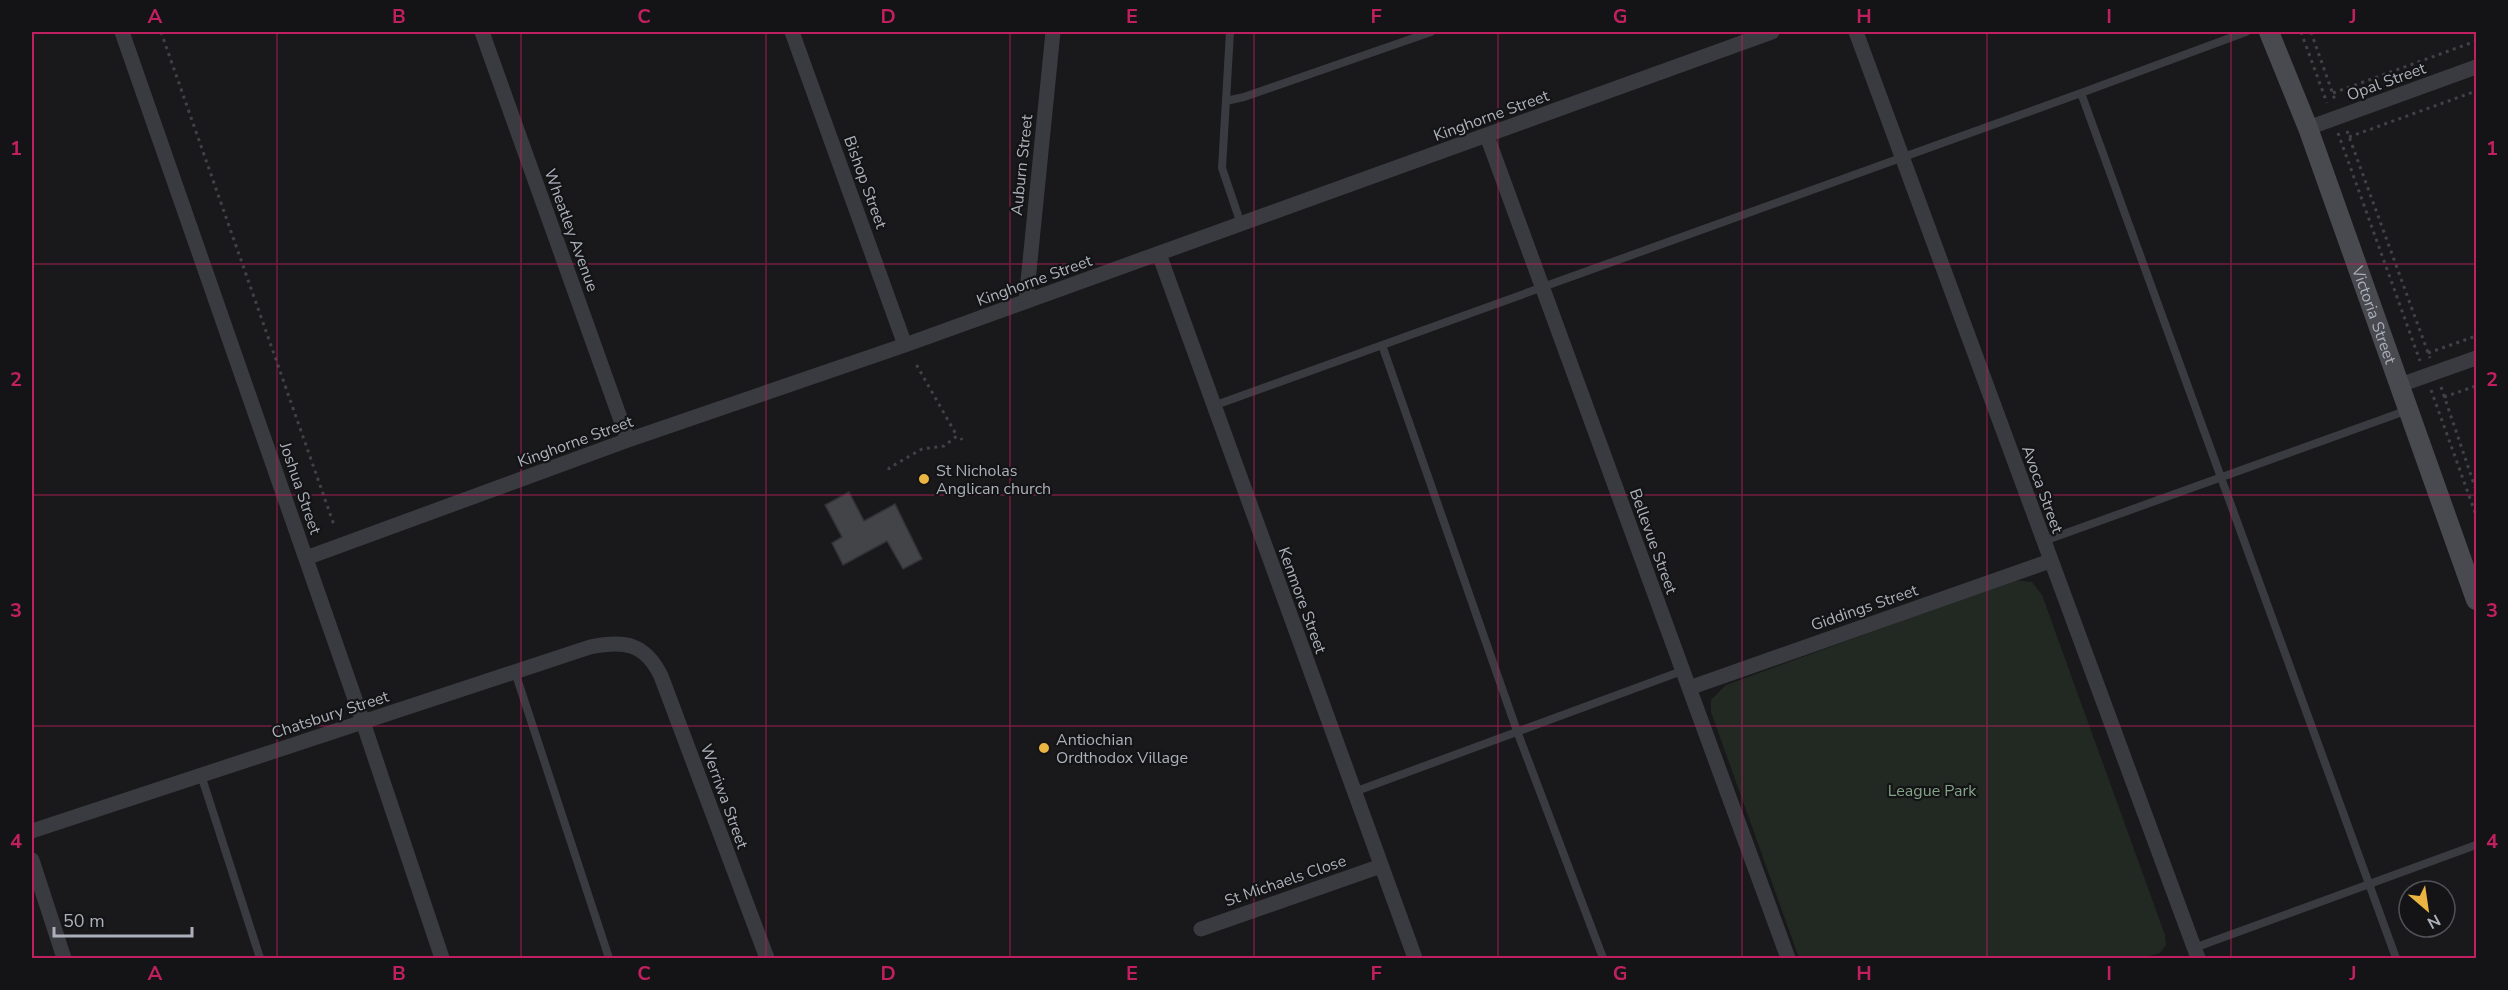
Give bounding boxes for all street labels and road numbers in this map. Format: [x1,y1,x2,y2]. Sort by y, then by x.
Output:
street label: Opal Street [2344,57,2429,106]
street label: Kinghorne Street [1431,85,1552,147]
street label: Auburn Street [1006,113,1038,217]
street label: Bishop Street [838,133,892,232]
street label: Wheatley Avenue [539,166,603,295]
street label: Kinghorne Street [974,250,1095,312]
street label: Victoria Street [2346,262,2401,368]
street label: Kinghorne Street [515,411,636,473]
street label: Joshua Street [274,438,326,538]
street label: Avoca Street [2016,442,2068,537]
street label: Bellevue Street [1624,486,1682,597]
street label: Kenmore Street [1273,544,1332,657]
street label: Giddings Street [1808,579,1921,637]
street label: Chatsbury Street [269,685,392,744]
street label: Werriwa Street [695,741,753,852]
street label: St Michaels Close [1222,850,1349,912]

